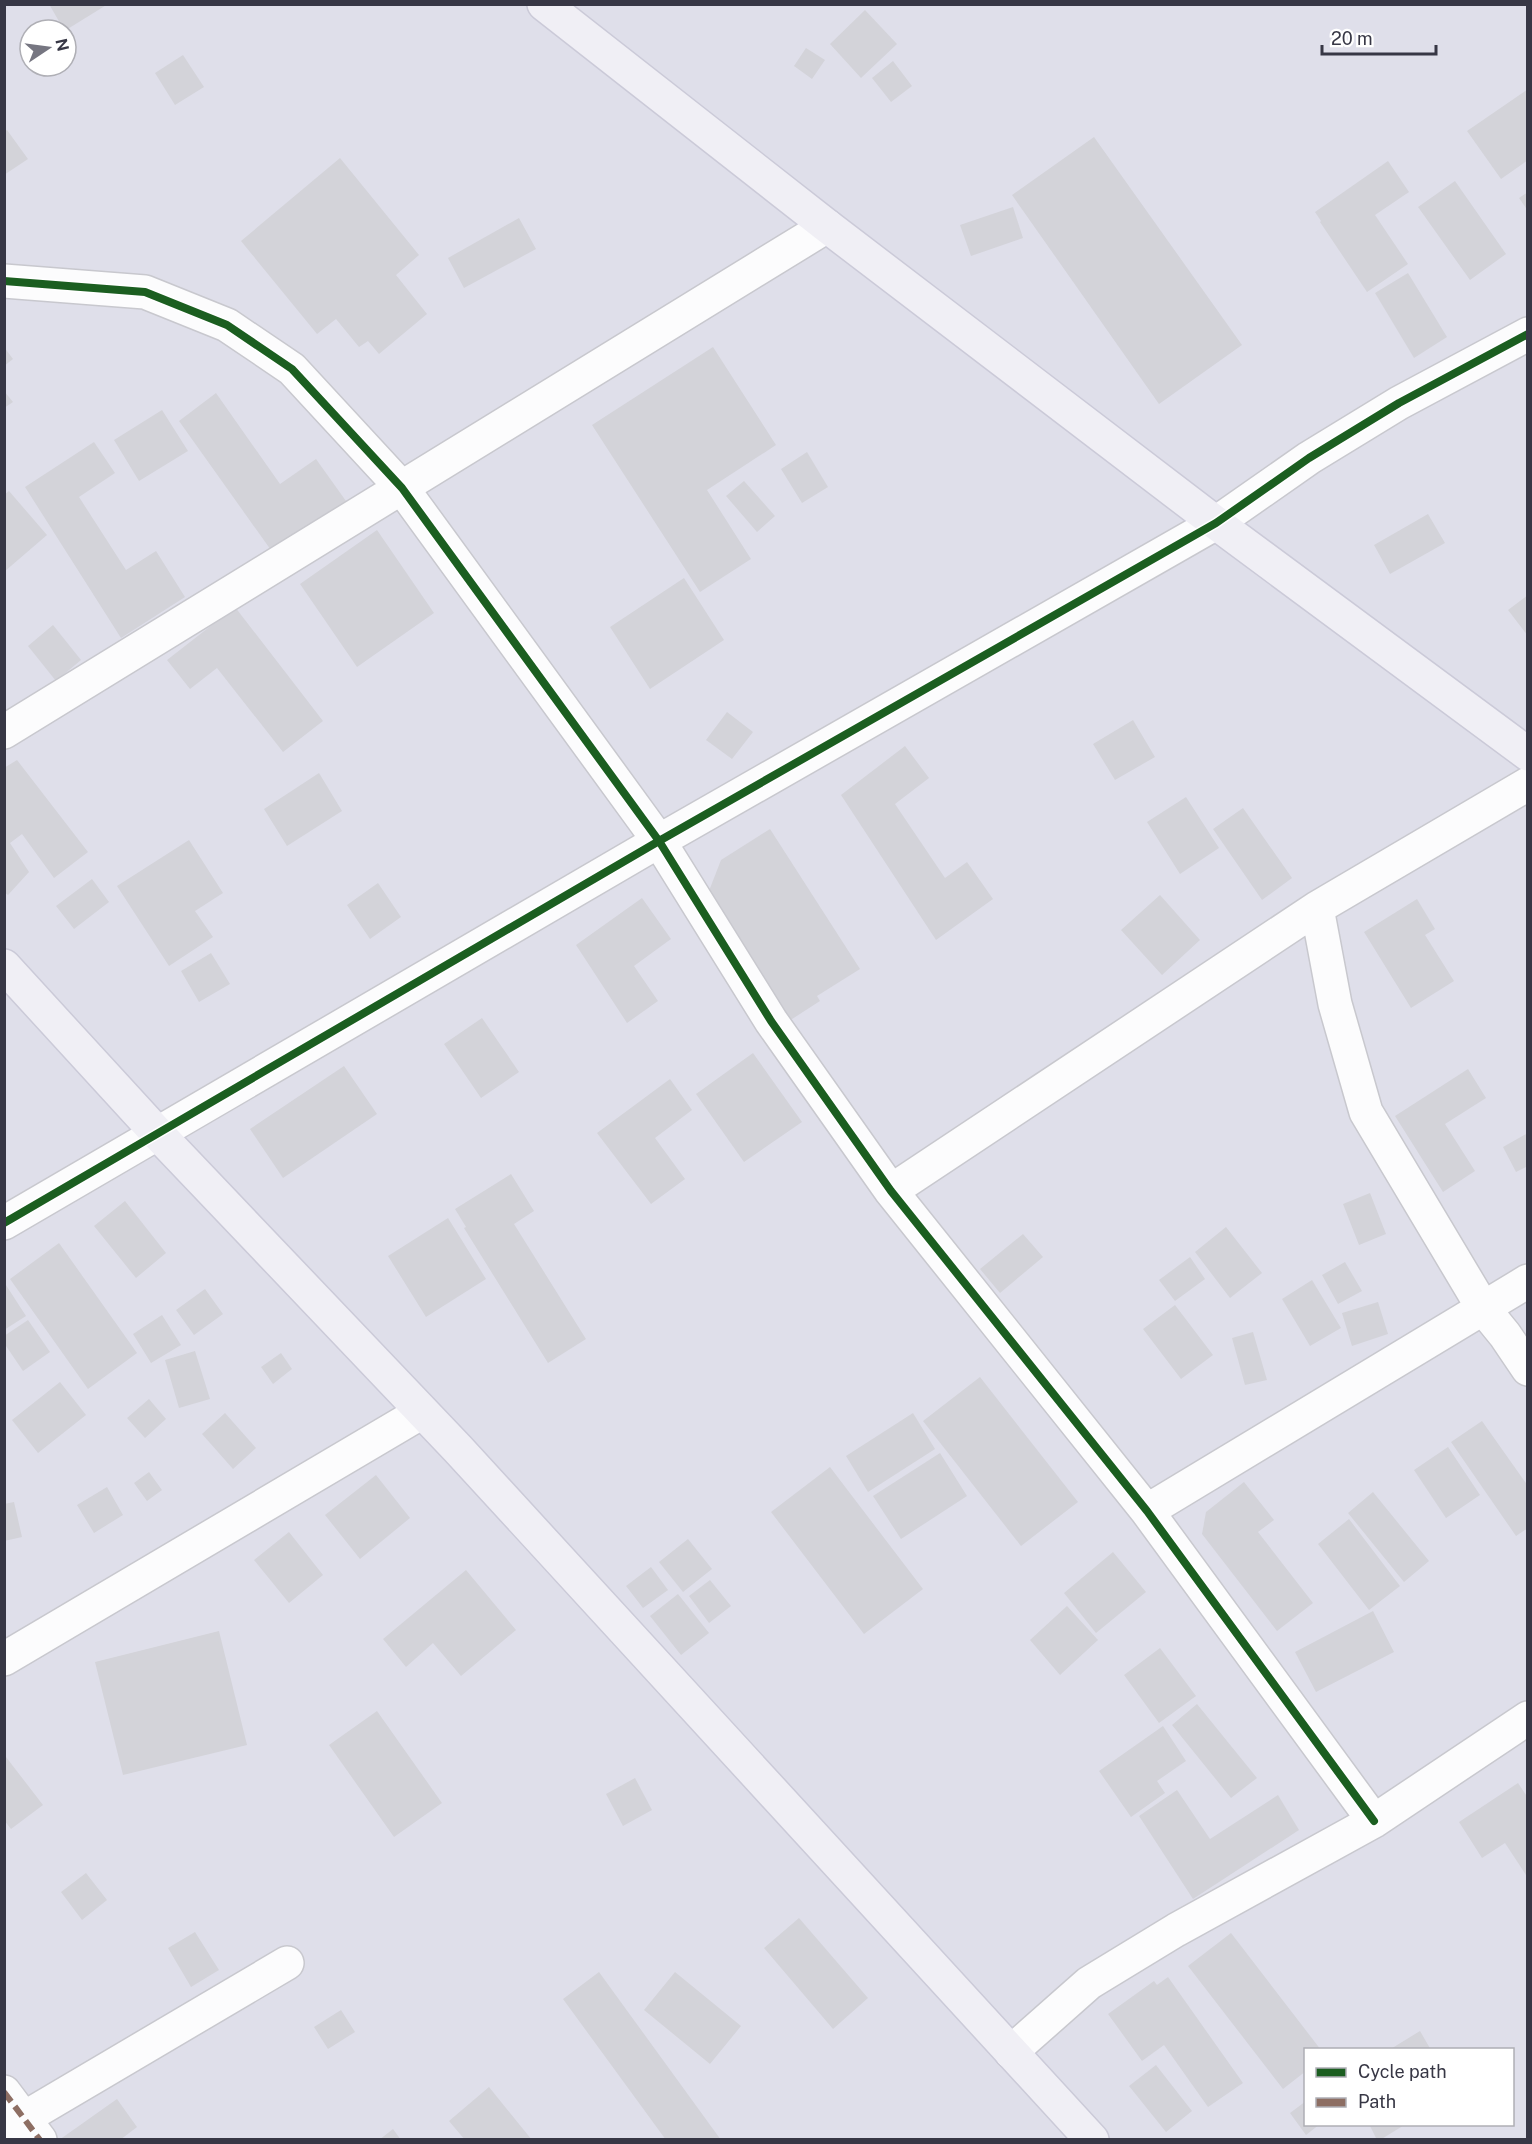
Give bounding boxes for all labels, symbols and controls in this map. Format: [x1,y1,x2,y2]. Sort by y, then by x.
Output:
north arrow [18,18,78,78]
scale bar [1322,18,1436,56]
text: 20 m [1331,28,1373,49]
text: N [51,37,73,53]
legend [1304,2048,1514,2126]
text: Cycle path [1358,2061,1447,2082]
text: Path [1358,2091,1396,2112]

